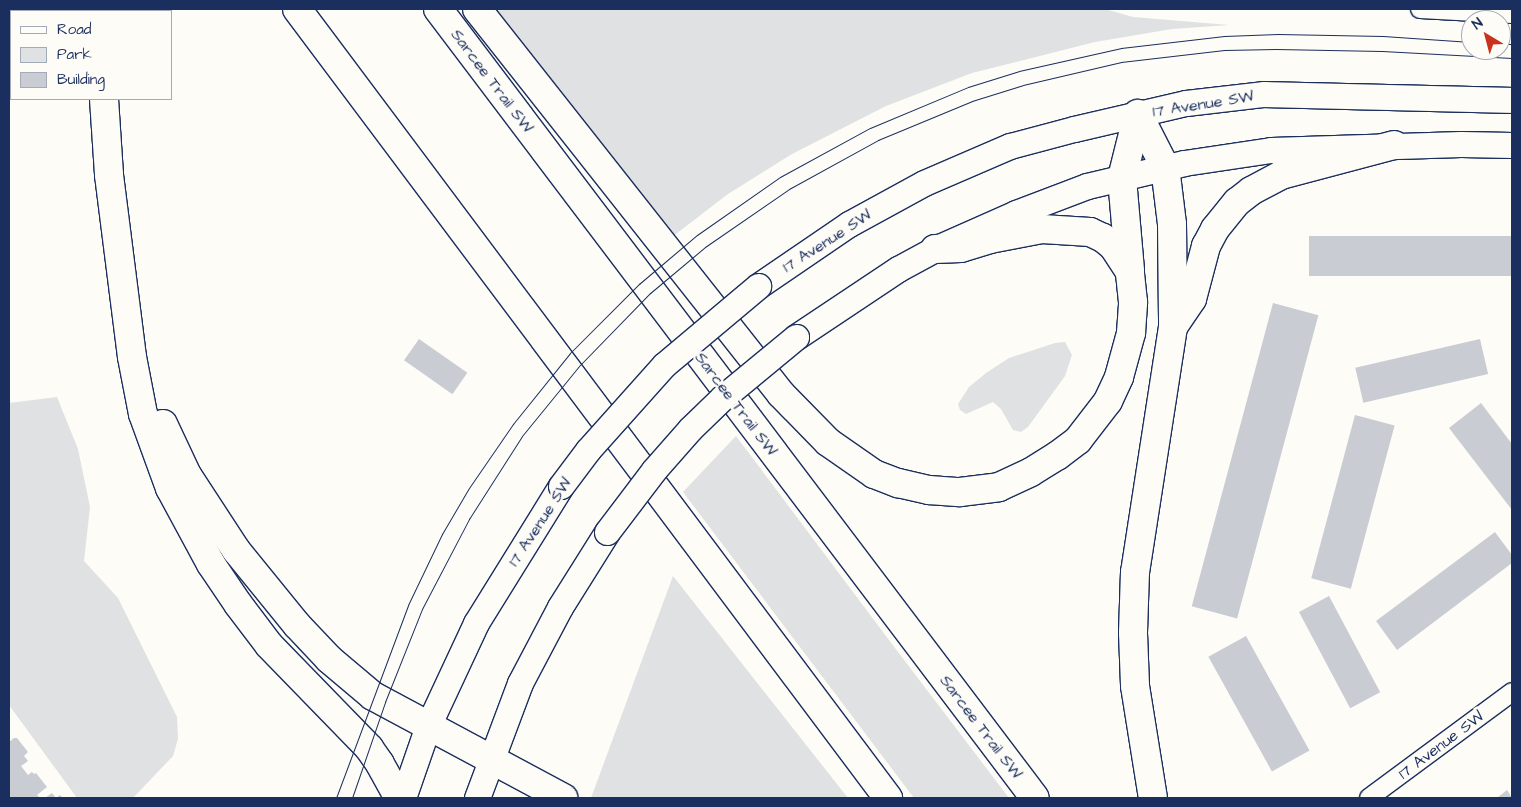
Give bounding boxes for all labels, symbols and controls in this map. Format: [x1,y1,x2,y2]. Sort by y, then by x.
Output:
legend [10,10,172,100]
north arrow [1461,10,1511,60]
text: N [1468,13,1487,34]
text: Road [57,19,91,40]
street label: Sarcee Trail SW [447,25,537,137]
text: Park [57,44,92,65]
text: Building [57,69,105,90]
street label: 17 Avenue SW [1151,87,1255,121]
street label: 17 Avenue SW [779,205,875,277]
street label: Sarcee Trail SW [691,348,781,460]
street label: 17 Avenue SW [504,474,576,570]
street label: Sarcee Trail SW [936,671,1026,783]
street label: 17 Avenue SW [1394,707,1488,783]

